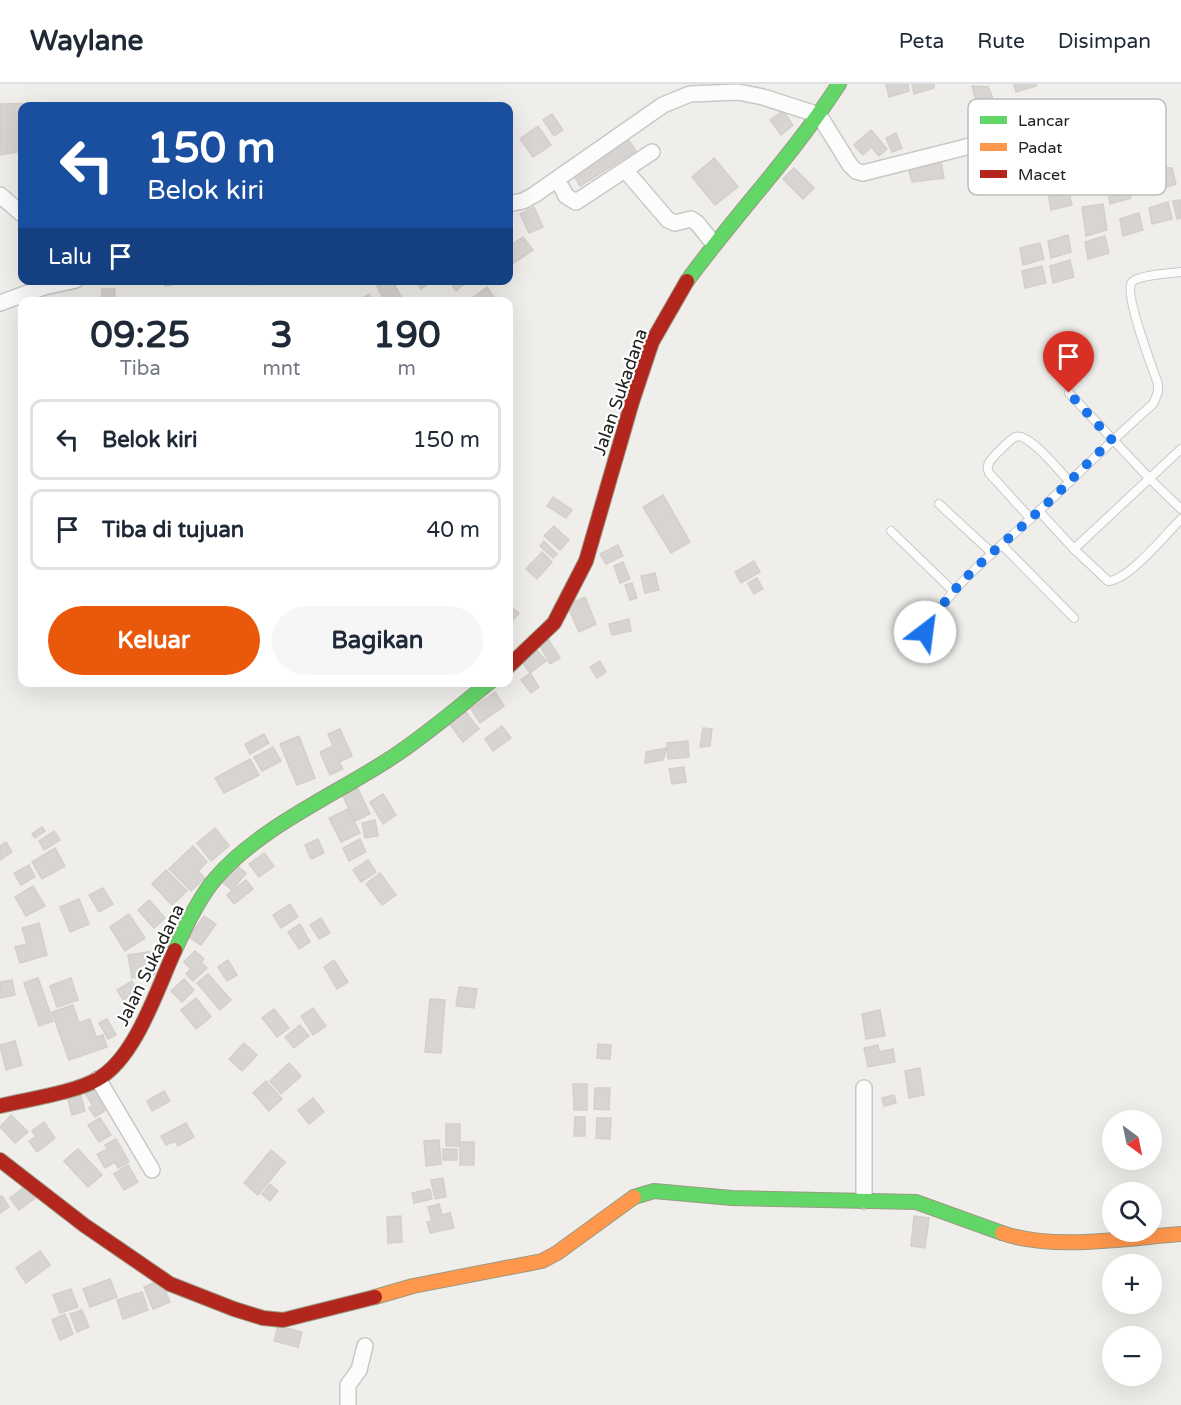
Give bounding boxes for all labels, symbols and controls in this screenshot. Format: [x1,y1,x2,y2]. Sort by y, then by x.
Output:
text: Waylane [30,24,143,58]
text: Peta [899,29,944,54]
text: Rute [977,29,1025,54]
text: Disimpan [1058,29,1151,54]
legend [968,99,1166,195]
text: Lancar [1018,111,1070,131]
text: 150 m [147,123,276,174]
icon: left [48,126,126,204]
text: Padat [1018,138,1062,158]
text: Macet [1018,165,1066,185]
text: Belok kiri [147,174,264,207]
icon: arrive [104,240,137,273]
text: Lalu [48,244,92,270]
text: 09:25 [90,314,190,357]
text: 3 [270,314,293,357]
text: 190 [373,314,441,357]
street label: Jalan Sukadana [588,326,652,458]
pin [1043,331,1094,393]
icon: arrive [1052,340,1085,373]
text: Tiba [120,357,161,381]
text: mnt [262,357,300,381]
text: m [398,357,416,381]
icon: left [51,423,84,456]
text: Belok kiri [102,427,198,453]
text: 150 m [413,427,480,453]
icon: arrive [51,513,84,546]
text: Tiba di tujuan [102,517,244,543]
text: 40 m [426,517,480,543]
position arrow [893,600,957,664]
button: Keluar [48,606,260,675]
button: Bagikan [272,606,483,675]
street label: Jalan Sukadana [111,900,189,1030]
north arrow [1102,1110,1162,1170]
map controls [1102,1110,1162,1386]
button: search [1102,1182,1162,1242]
button: + [1102,1254,1162,1314]
button: − [1102,1326,1162,1386]

